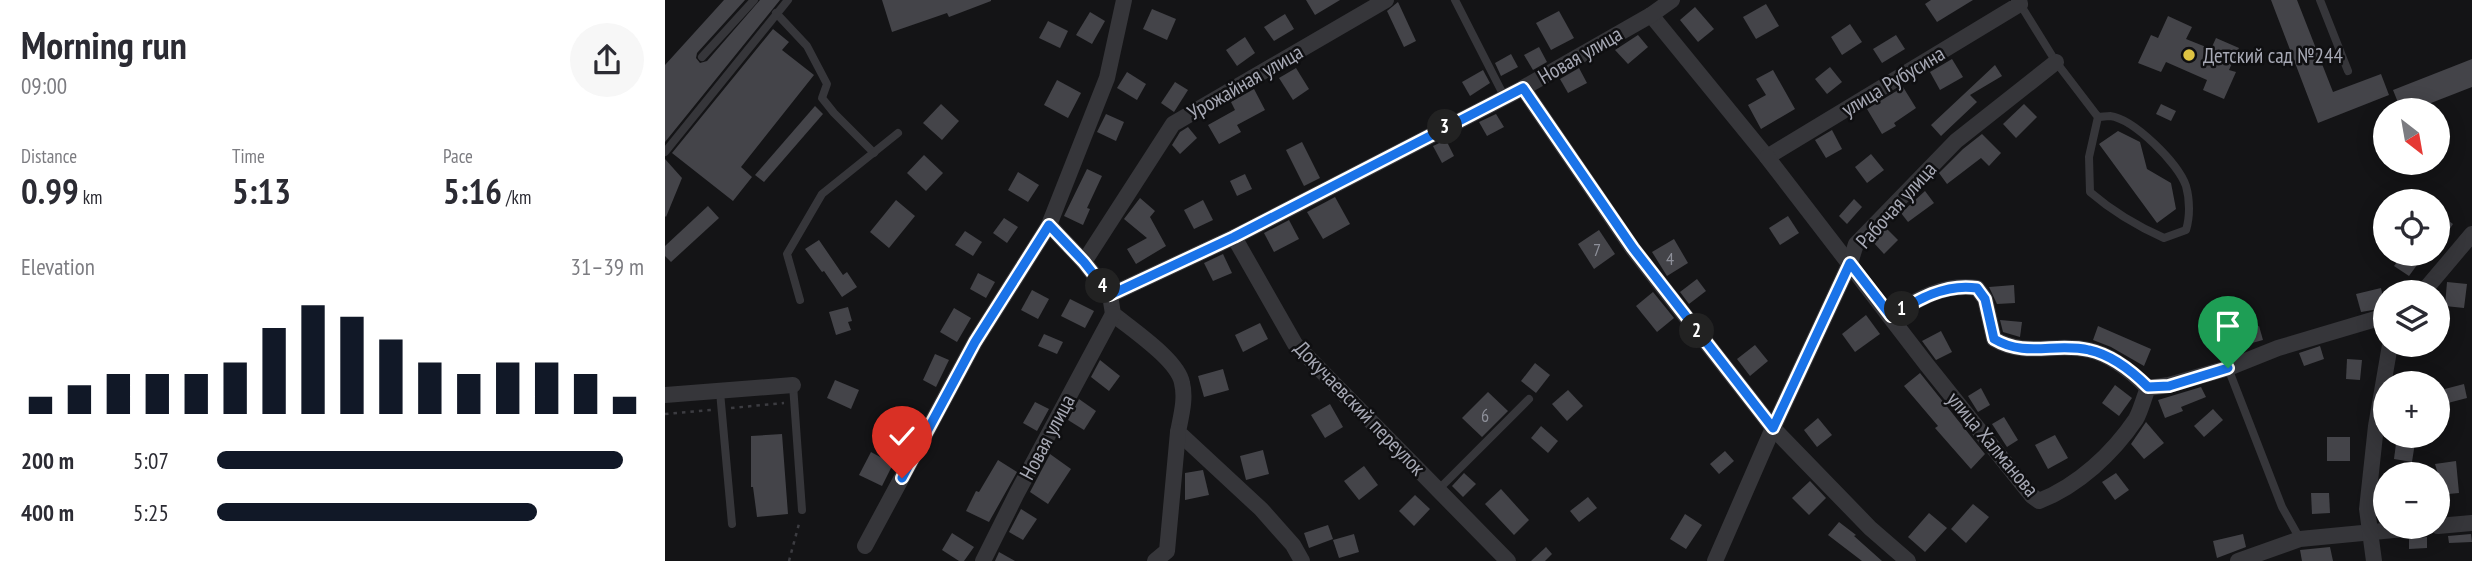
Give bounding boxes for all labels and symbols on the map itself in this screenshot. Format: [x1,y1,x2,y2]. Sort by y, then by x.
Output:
street label: Новая улица [1533,20,1627,90]
street label: Урожайная улица [1183,38,1307,126]
street label: улица Рубусина [1836,40,1950,122]
place label: Детский сад №244 [2203,42,2343,69]
marker: Детский сад №244 [2181,47,2197,63]
north arrow [2373,98,2450,175]
pin: 3 [1427,110,1463,144]
street label: Рабочая улица [1850,156,1942,254]
house number: 7 [1593,238,1601,261]
house number: 4 [1666,247,1674,270]
pin: 4 [1085,268,1121,304]
pin: 1 [1885,292,1919,326]
pin [2198,296,2258,368]
pin: 2 [1679,314,1715,348]
street label: Докучаевский переулок [1289,335,1431,481]
street label: улица Халманова [1941,386,2045,502]
street label: Новая улица [1013,390,1081,484]
house number: 6 [1481,404,1489,427]
pin [872,406,932,478]

